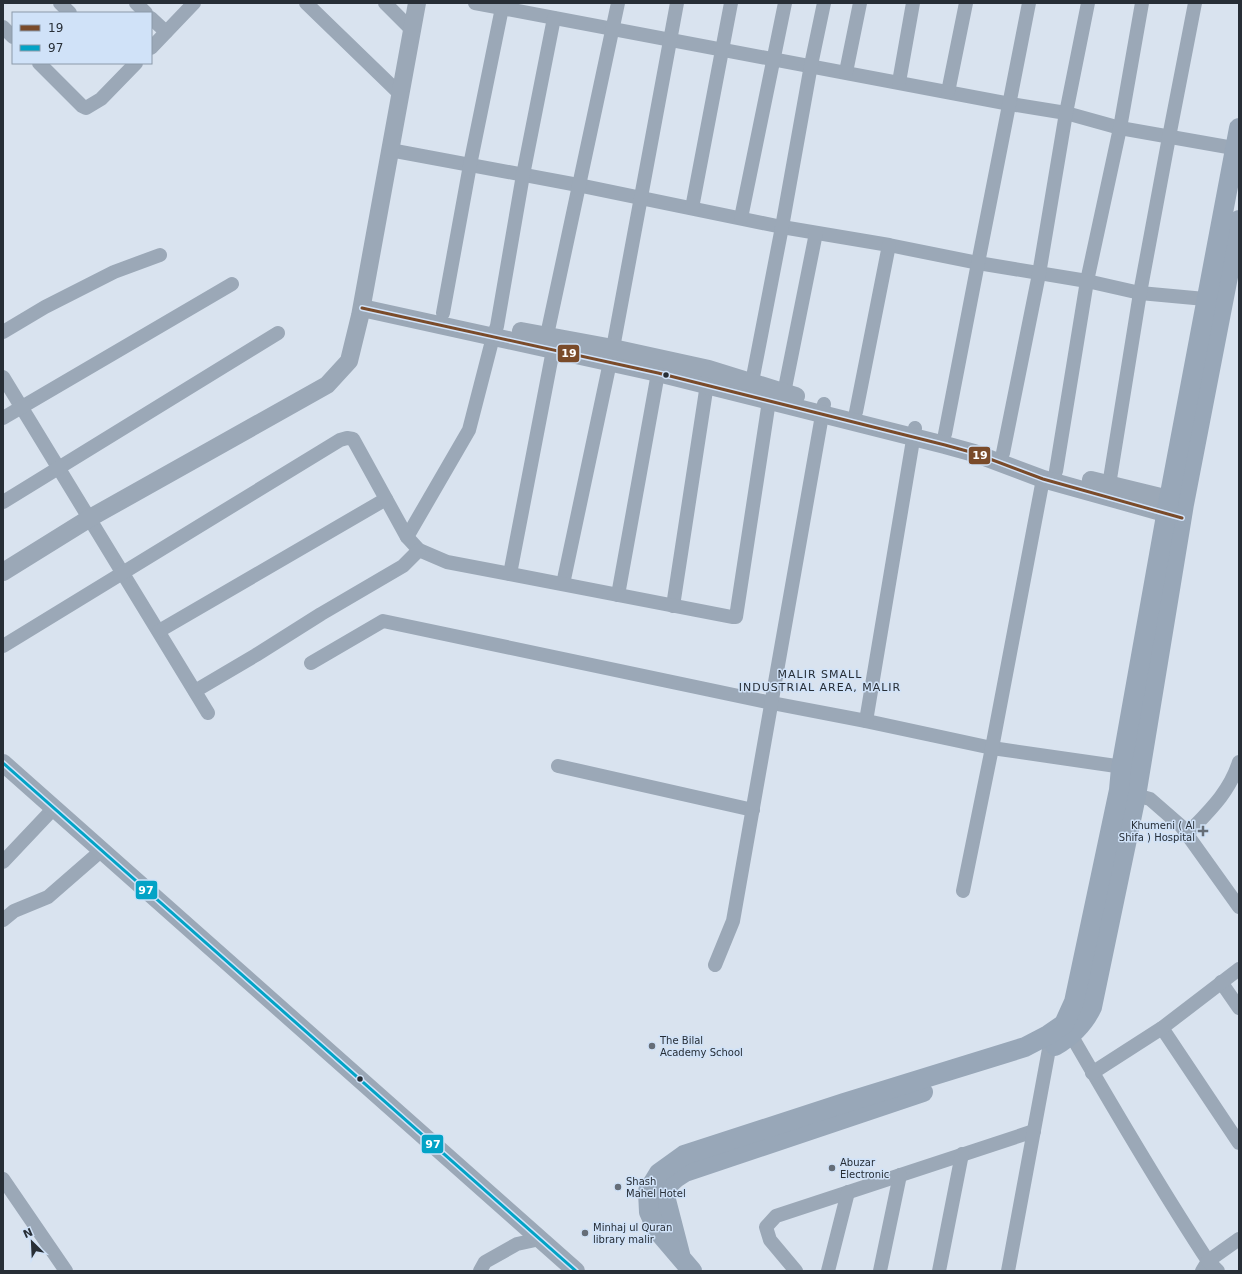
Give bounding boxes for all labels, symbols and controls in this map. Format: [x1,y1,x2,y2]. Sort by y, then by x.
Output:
legend [12,12,152,64]
text: 19 [48,21,63,35]
text: 97 [48,41,63,55]
line badge: 19 [557,344,580,363]
text: 19 [561,347,577,360]
unlabelled marker [661,370,671,380]
line badge: 19 [968,446,991,465]
text: 19 [972,449,988,462]
district label: MALIR SMALL INDUSTRIAL AREA, MALIR [739,668,901,694]
place label: Khumeni ( Al Shifa ) Hospital [1119,820,1195,843]
marker: Khumeni ( Al Shifa ) Hospital [1198,826,1208,836]
line badge: 97 [135,880,158,900]
text: 97 [138,884,154,897]
place label: The Bilal Academy School [659,1035,743,1058]
marker: The Bilal Academy School [647,1041,657,1051]
unlabelled marker [355,1074,365,1084]
line badge: 97 [421,1134,444,1154]
text: 97 [425,1138,441,1151]
place label: Abuzar Electronic [840,1157,889,1180]
marker: Abuzar Electronic [827,1163,837,1173]
place label: Shash Mahel Hotel [626,1176,686,1199]
marker: Shash Mahel Hotel [613,1182,623,1192]
north arrow [12,1222,52,1262]
place label: Minhaj ul Quran library malir [593,1222,672,1245]
text: N [21,1226,35,1241]
marker: Minhaj ul Quran library malir [580,1228,590,1238]

